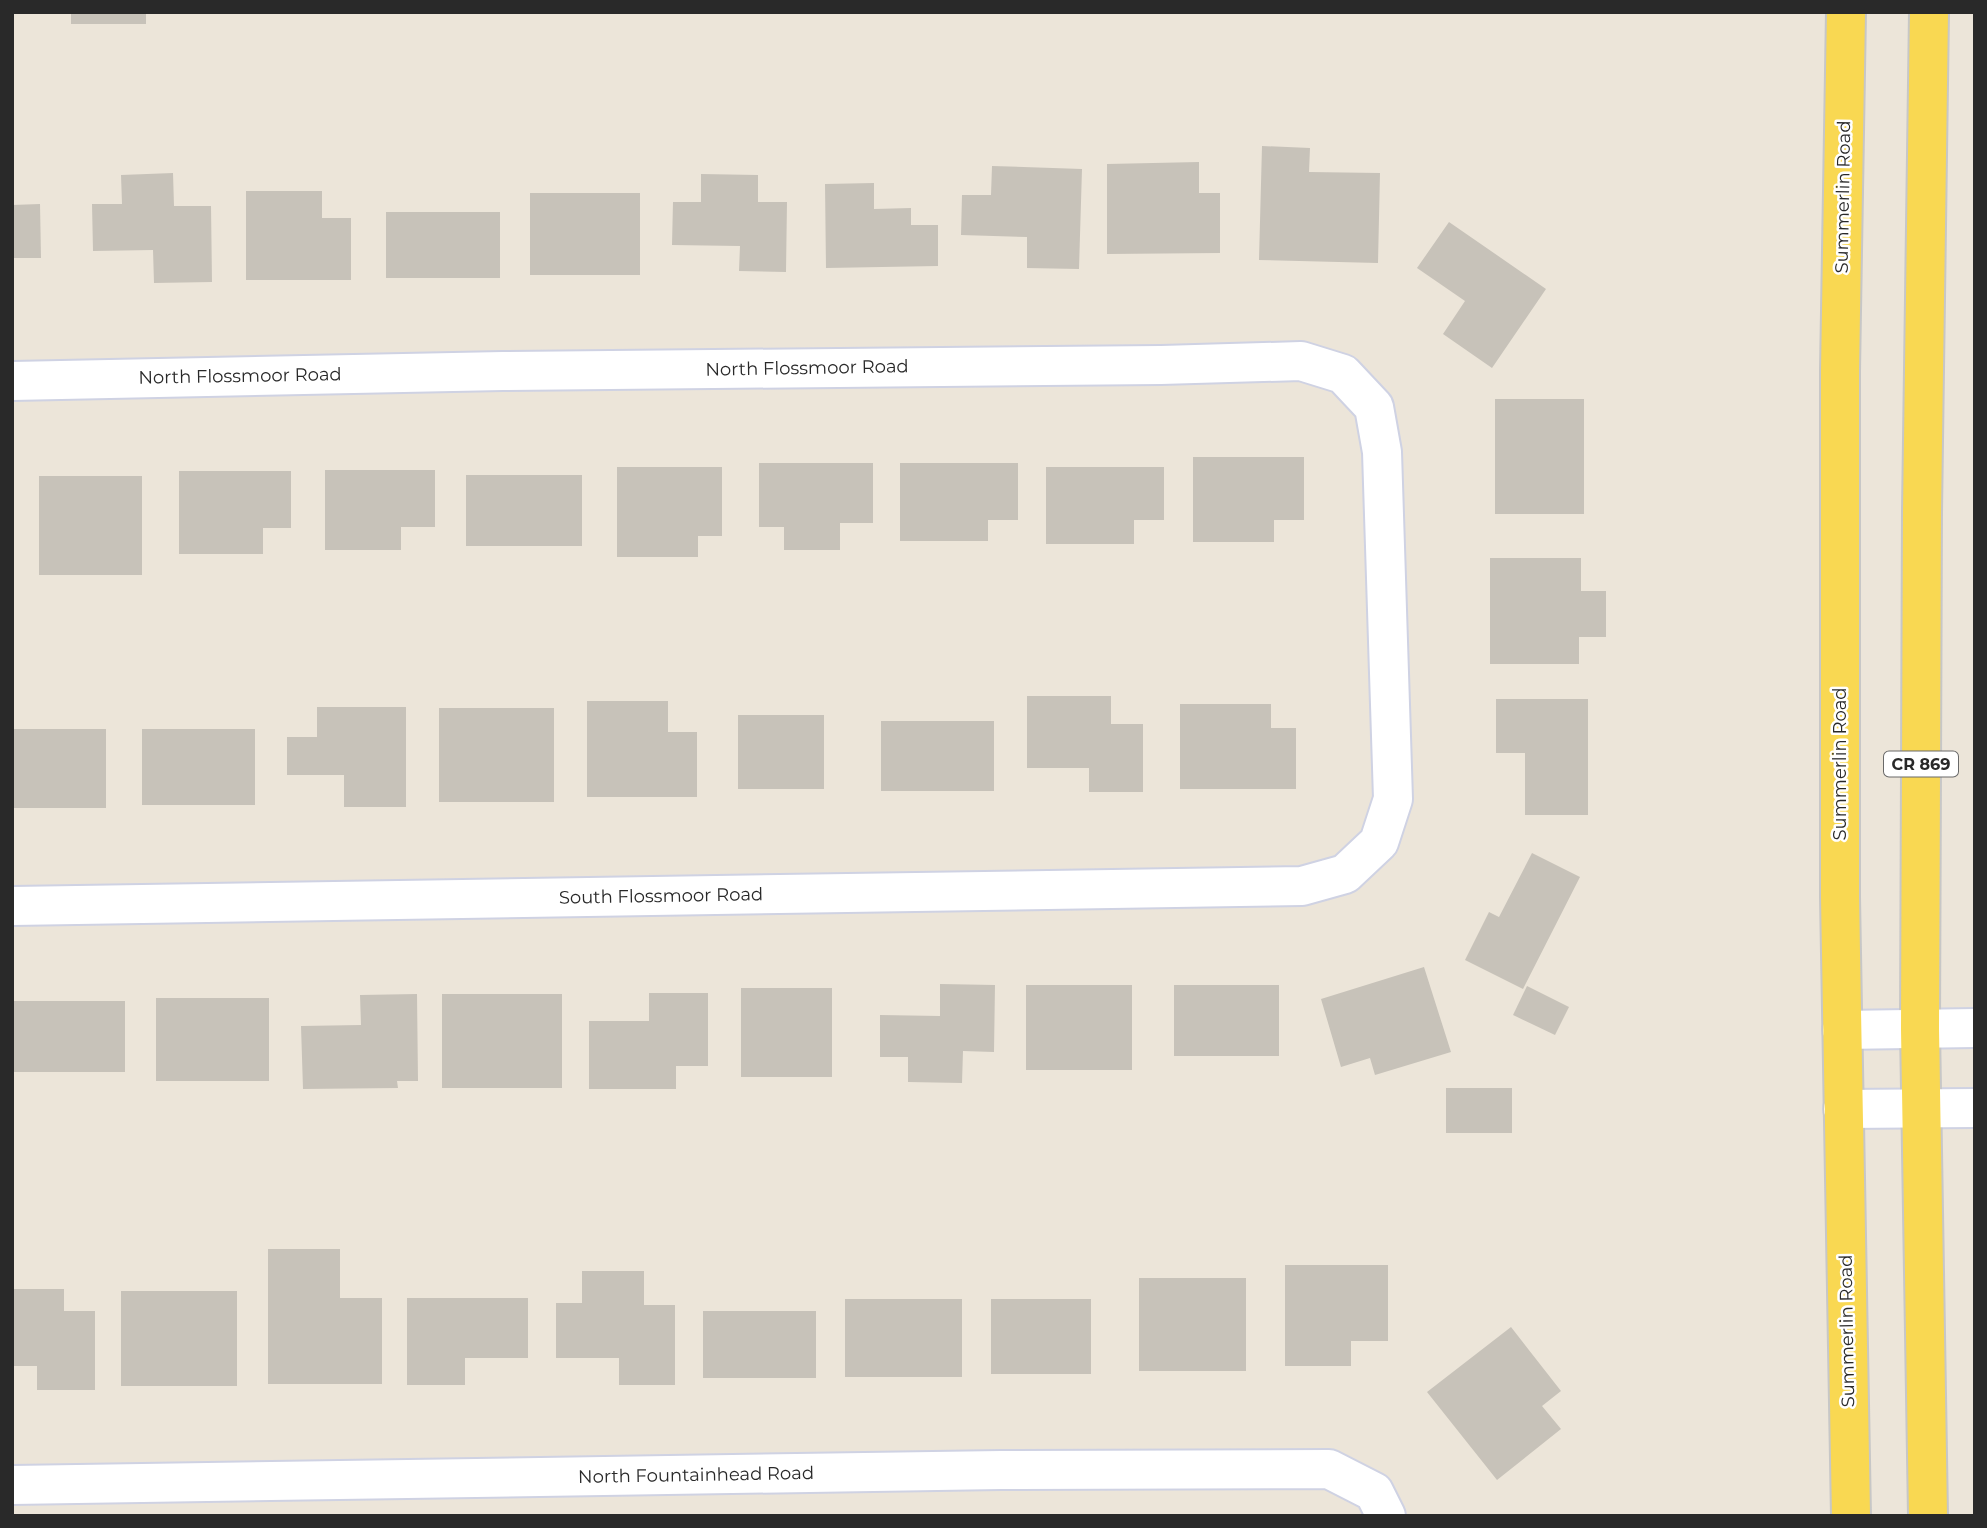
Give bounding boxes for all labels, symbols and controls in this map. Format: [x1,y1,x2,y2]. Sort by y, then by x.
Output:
street label: Summerlin Road [1831,120,1855,274]
street label: North Flossmoor Road [705,355,909,381]
street label: North Flossmoor Road [138,363,342,389]
street label: Summerlin Road [1829,688,1851,840]
road number: CR 869 [1884,751,1958,776]
street label: South Flossmoor Road [559,883,763,909]
street label: Summerlin Road [1835,1254,1859,1408]
street label: North Fountainhead Road [578,1462,814,1488]

